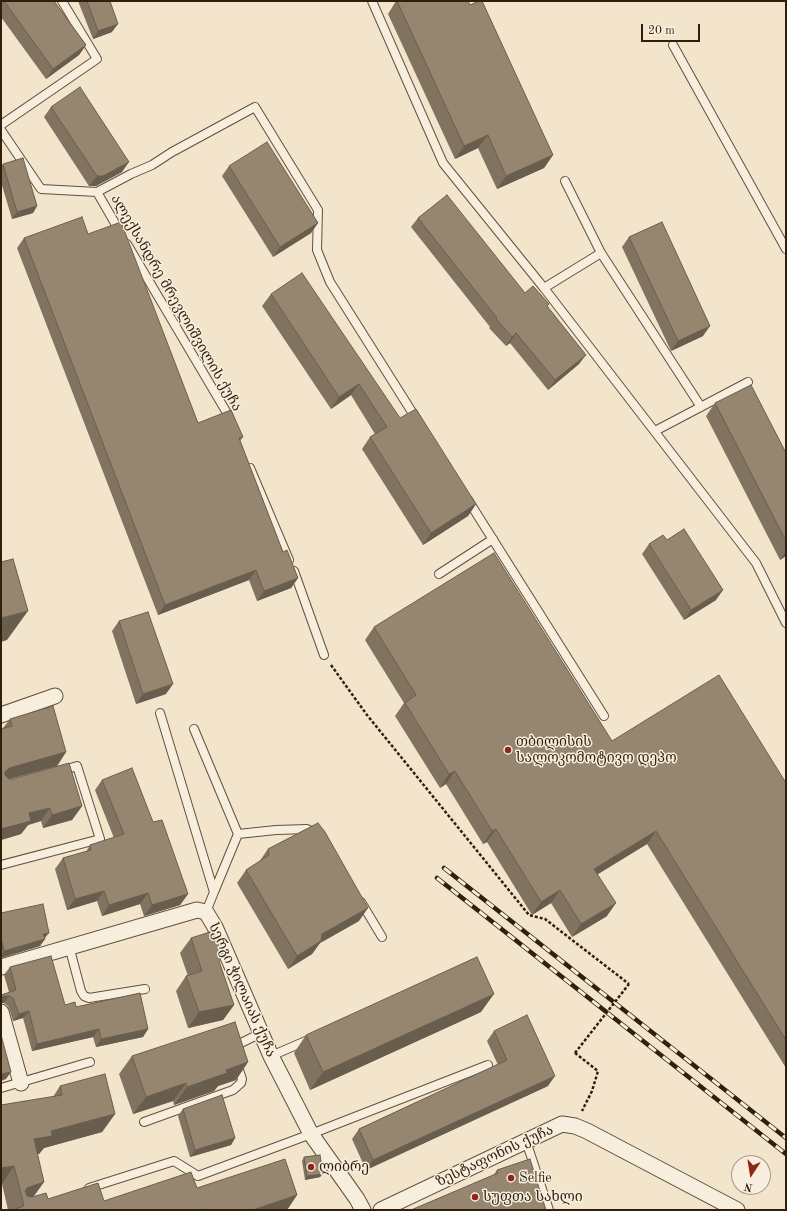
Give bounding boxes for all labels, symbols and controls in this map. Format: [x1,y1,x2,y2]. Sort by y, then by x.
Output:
scale bar [643,16,702,42]
text: 20 m [648,25,675,37]
street label: ალექსანდრე მრევლიშვილის ქუჩა [107,192,245,414]
place label: თბილისის სალოკომოტივო დეპო [516,734,677,766]
marker: თბილისის სალოკომოტივო დეპო [503,745,513,755]
street label: სერგი ჭილაიას ქუჩა [205,920,279,1060]
street label: ზესტაფონის ქუჩა [434,1122,556,1190]
north arrow [731,1155,771,1195]
place label: ლიბრე [319,1159,369,1175]
marker: ლიბრე [306,1162,316,1172]
place label: Selfie [519,1170,552,1186]
marker: Selfie [506,1173,516,1183]
text: N [743,1180,754,1193]
place label: სუფთა სახლი [483,1189,583,1205]
marker: სუფთა სახლი [470,1192,480,1202]

